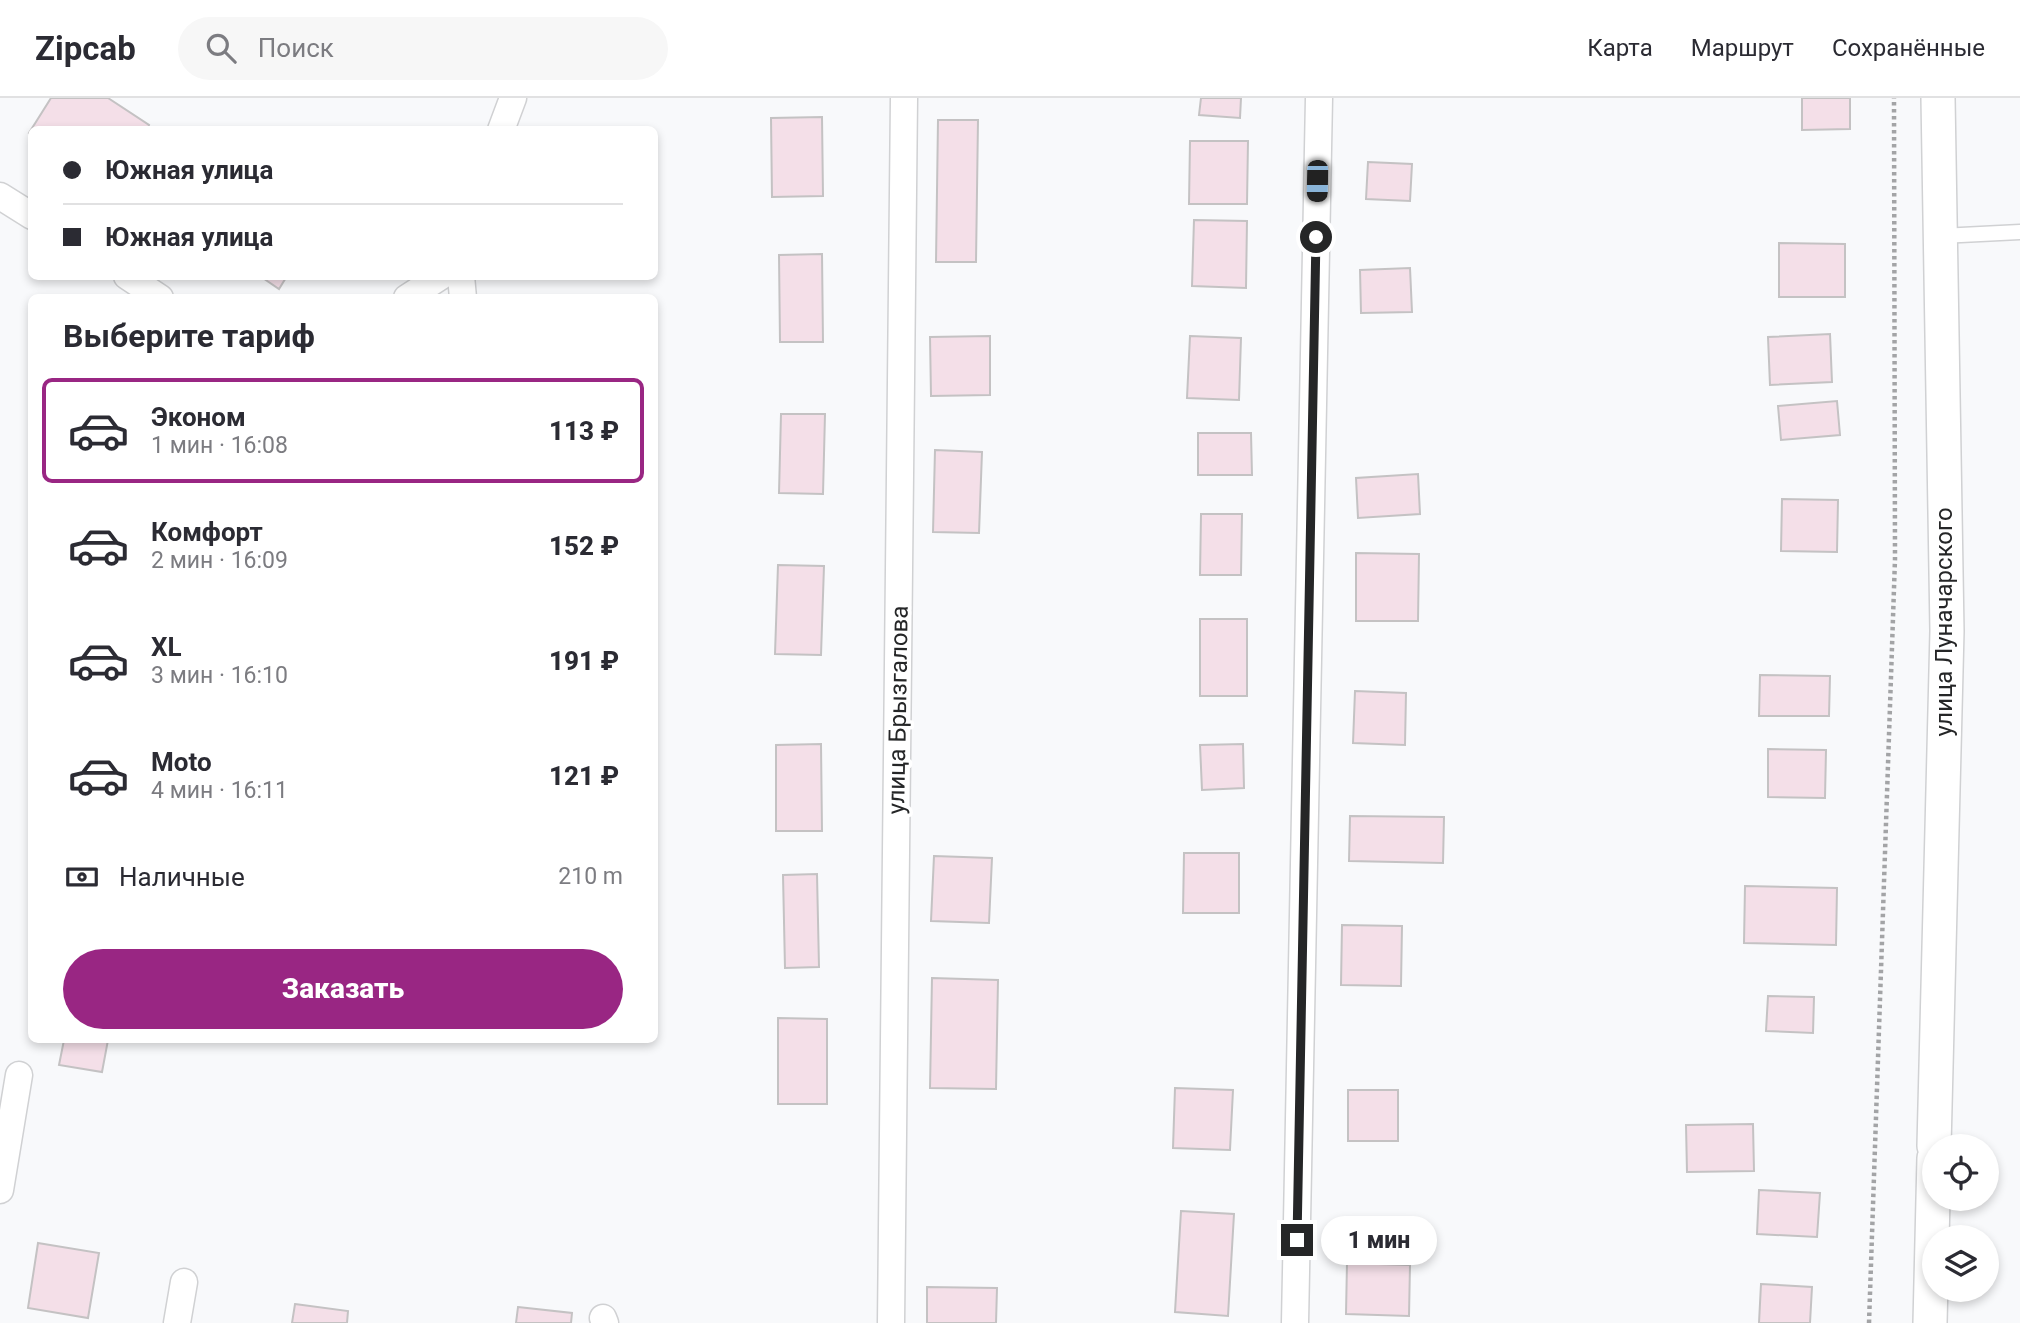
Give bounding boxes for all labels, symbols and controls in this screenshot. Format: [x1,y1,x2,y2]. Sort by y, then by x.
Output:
search box [178,17,668,80]
text: Zipcab [35,29,136,68]
icon: search [202,29,240,67]
text: Поиск [258,33,334,63]
text: Карта [1587,34,1653,62]
text: Маршрут [1691,34,1794,62]
text: Сохранённые [1832,34,1985,62]
text: Южная улица [105,155,273,185]
car [1307,160,1328,202]
route start [1300,221,1332,253]
text: Южная улица [105,222,273,252]
text: Выберите тариф [63,317,315,355]
icon: car [67,399,130,462]
text: Эконом [151,402,246,432]
text: 113 ₽ [549,416,619,446]
text: 1 мин · 16:08 [151,432,288,459]
street label: улица Луначарского [1930,507,1958,737]
icon: car [67,514,130,577]
text: Комфорт [151,517,263,547]
text: 152 ₽ [549,531,619,561]
text: 2 мин · 16:09 [151,547,288,574]
street label: улица Брызгалова [882,605,914,815]
icon: car [67,629,130,692]
text: XL [151,632,182,662]
text: 191 ₽ [549,646,619,676]
text: 3 мин · 16:10 [151,662,288,689]
icon: car [67,744,130,807]
text: Moto [151,747,212,777]
text: 121 ₽ [549,761,619,791]
text: 4 мин · 16:11 [151,777,288,804]
icon: cash [63,858,101,896]
text: Наличные [119,862,245,892]
text: 210 m [558,863,623,890]
button: Заказать [63,949,623,1029]
map controls [1922,1134,1999,1302]
button: locate [1922,1134,1999,1211]
callout: 1 мин [1322,1216,1437,1264]
route end [1281,1224,1313,1256]
button: layers [1922,1225,1999,1302]
text: 1 мин [1348,1227,1410,1254]

